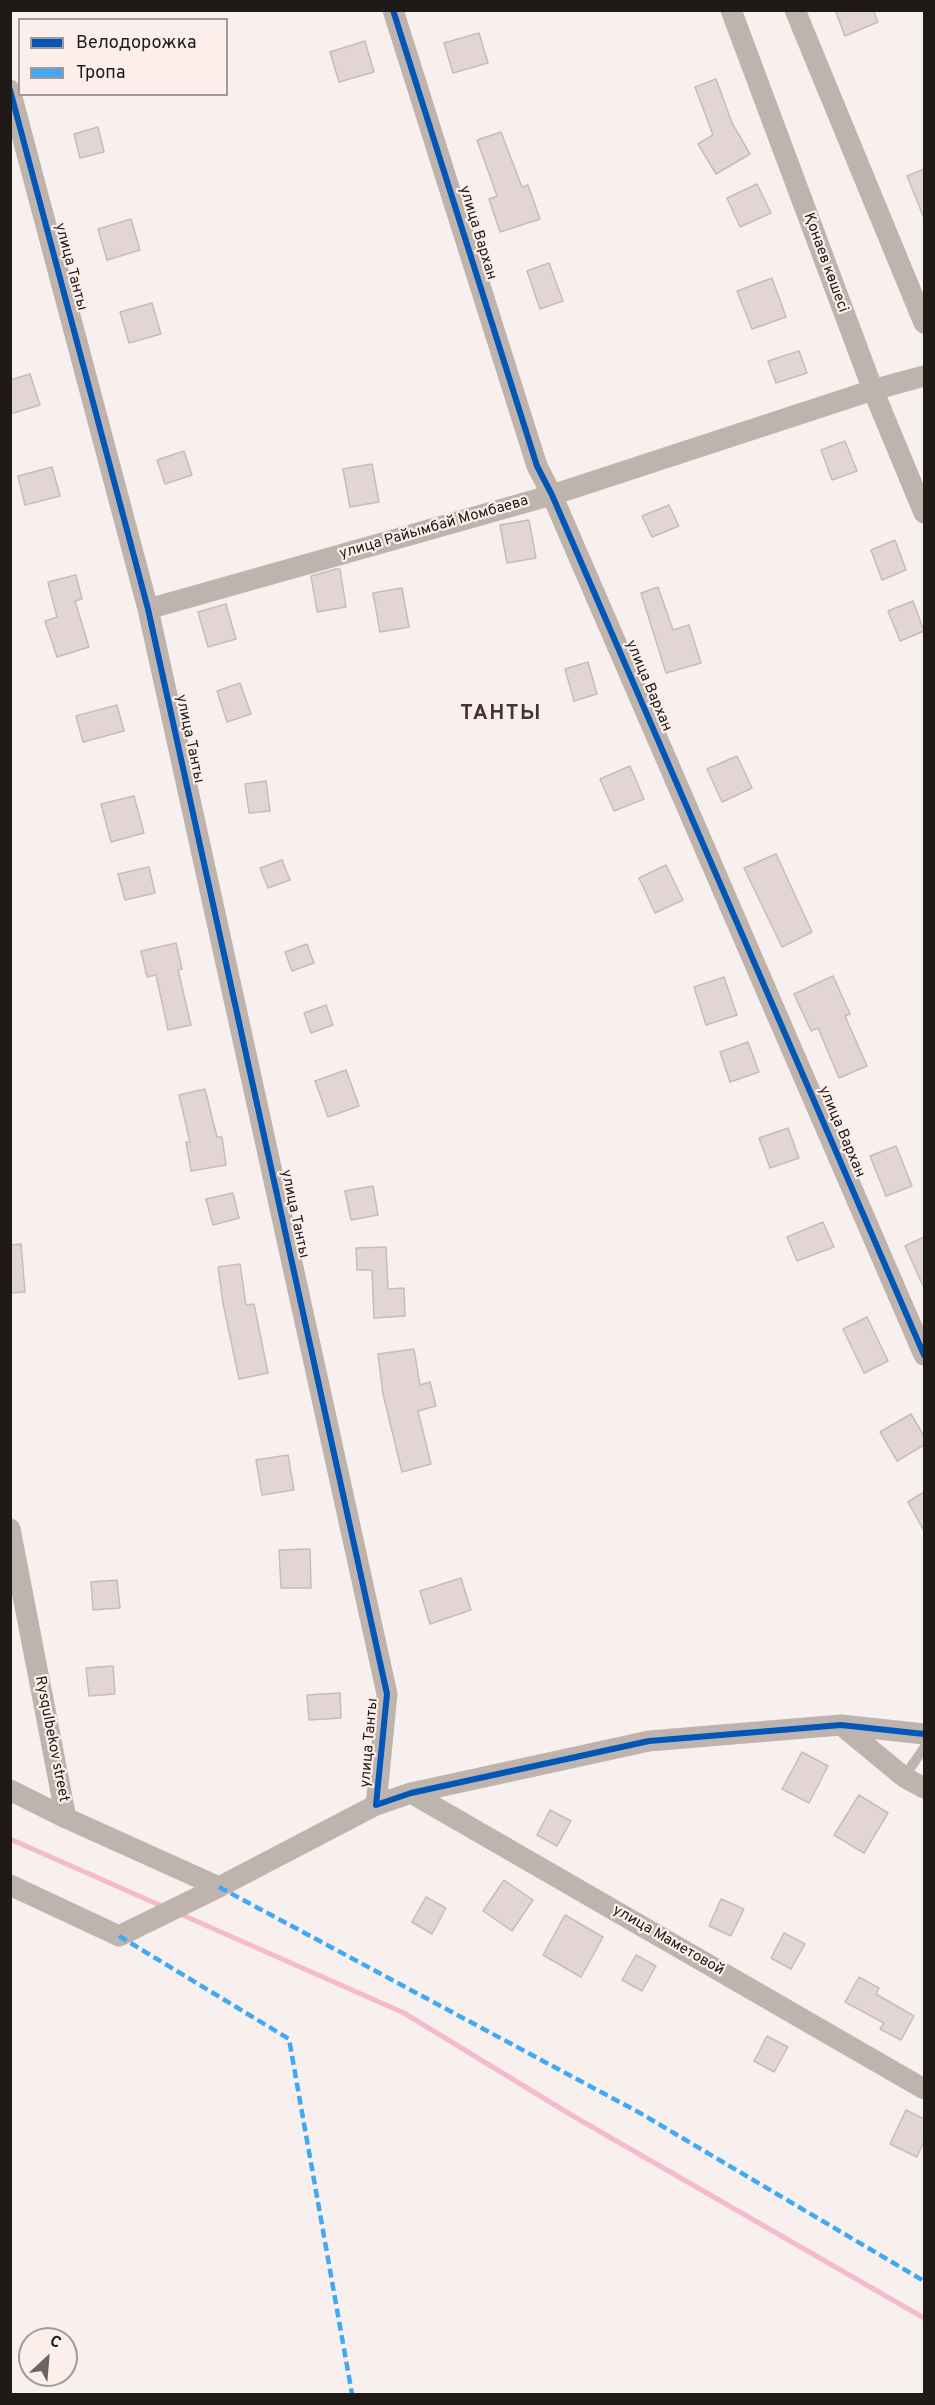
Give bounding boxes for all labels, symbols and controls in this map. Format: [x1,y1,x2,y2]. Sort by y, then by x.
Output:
legend [18,18,228,96]
text: Велодорожка [76,32,196,55]
text: Тропа [76,62,125,85]
street label: улица Вархан [454,184,500,282]
street label: Қонаев көшесі [799,211,851,315]
street label: улица Танты [50,221,90,313]
street label: улица Райымбай Момбаева [337,492,531,564]
street label: улица Вархан [621,638,675,734]
street label: улица Танты [171,693,207,785]
district label: ТАНТЫ [460,702,542,728]
street label: улица Вархан [814,1084,868,1180]
street label: улица Танты [276,1168,312,1260]
street label: Rysqulbekov street [30,1674,72,1804]
street label: улица Танты [357,1697,383,1789]
street label: улица Маметовой [609,1902,727,1980]
north arrow [18,2327,78,2387]
text: С [46,2331,64,2354]

